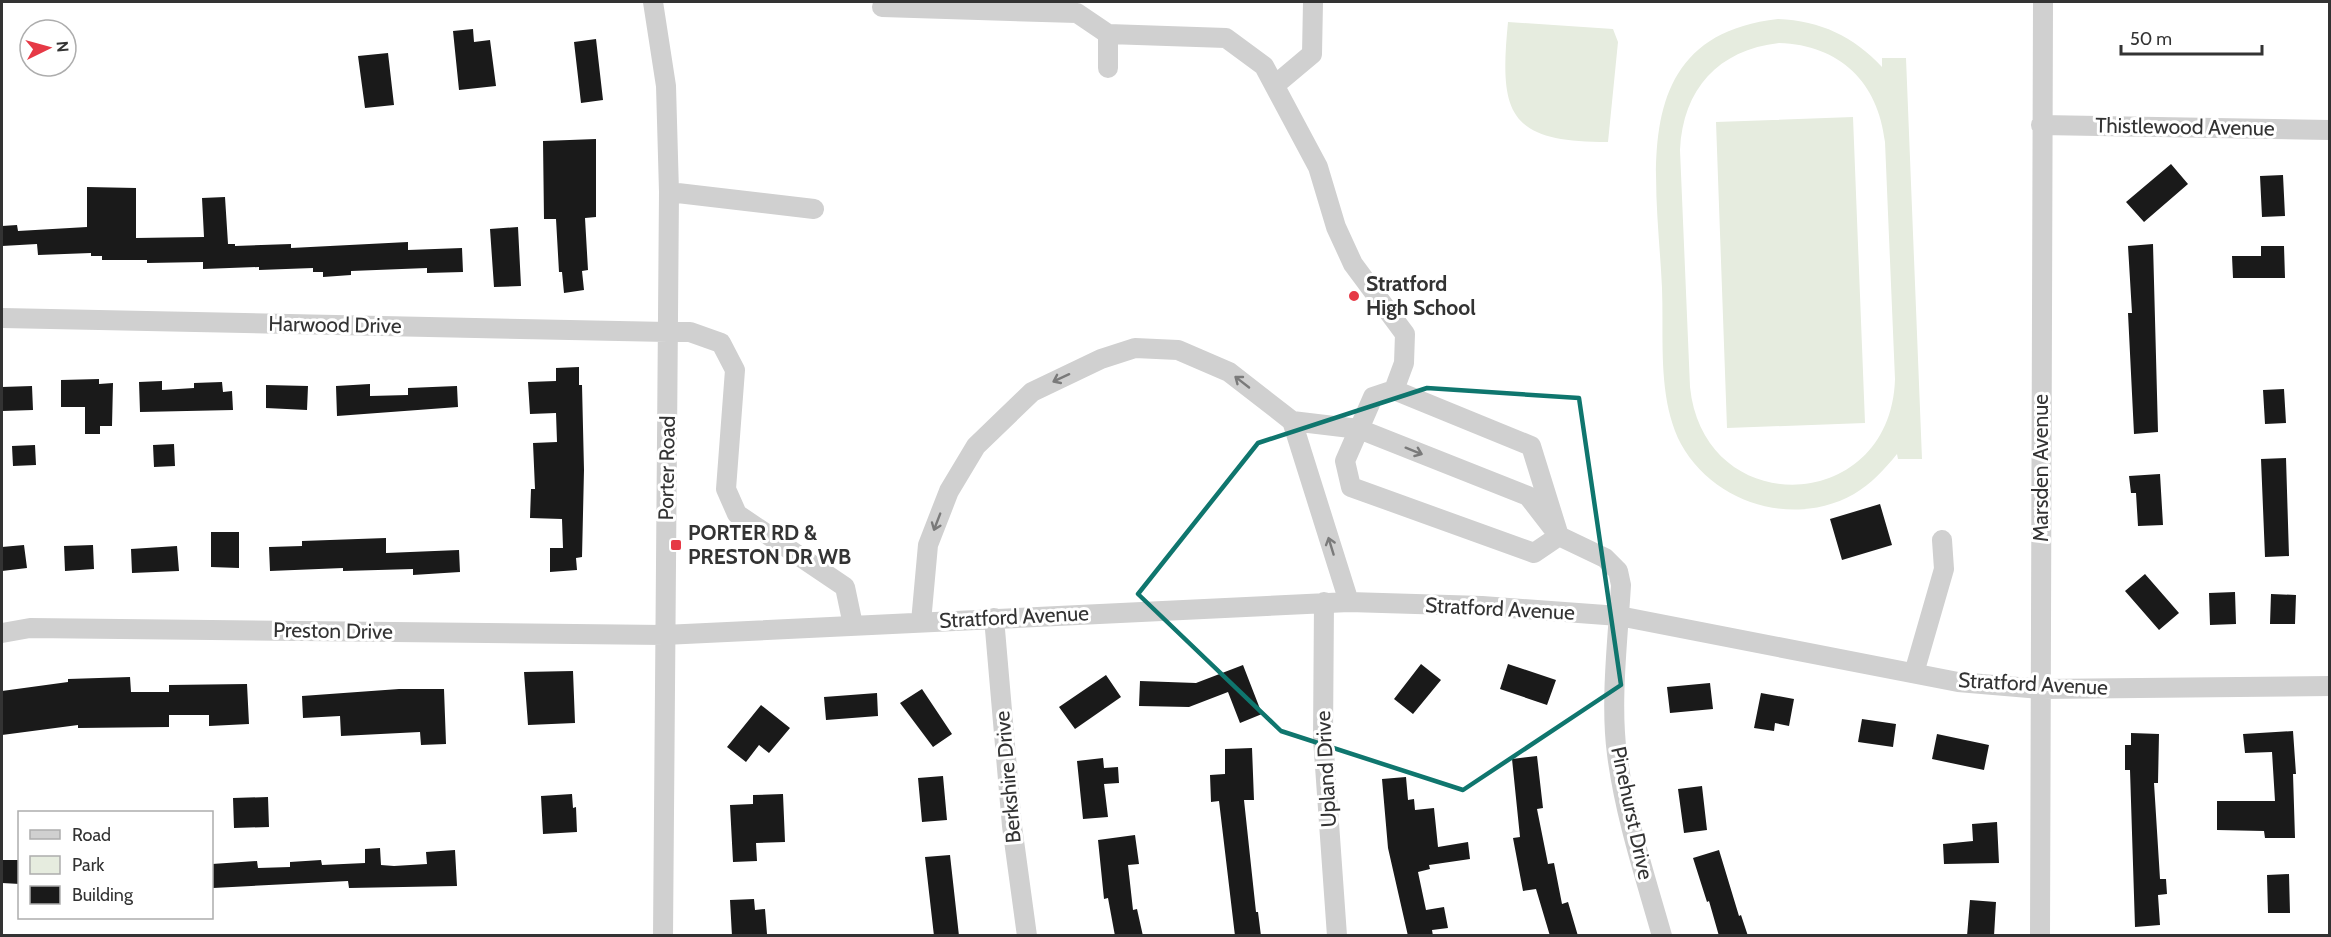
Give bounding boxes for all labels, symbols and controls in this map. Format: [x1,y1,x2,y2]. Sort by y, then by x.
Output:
north arrow [18,18,78,78]
scale bar [2121,18,2262,56]
text: 50 m [2130,28,2172,50]
text: N [52,40,72,53]
street label: Thistlewood Avenue [2095,112,2275,141]
place label: Stratford High School [1366,271,1476,320]
marker: Stratford High School [1347,289,1361,303]
street label: Harwood Drive [268,311,402,338]
one-way arrow [1052,373,1070,385]
one-way arrow [1234,376,1250,388]
street label: Marsden Avenue [2028,394,2053,542]
street label: Porter Road [653,415,680,520]
one-way arrow [1404,446,1422,457]
one-way arrow [931,512,942,531]
place label: PORTER RD & PRESTON DR WB [688,520,851,569]
one-way arrow [1325,537,1336,556]
marker: PORTER RD & PRESTON DR WB [669,538,683,552]
street label: Stratford Avenue [1424,592,1576,625]
street label: Stratford Avenue [938,600,1090,633]
street label: Preston Drive [273,617,393,644]
street label: Stratford Avenue [1957,667,2109,700]
street label: Berkshire Drive [989,710,1026,844]
street label: Upland Drive [1310,710,1341,828]
street label: Pinehurst Drive [1606,744,1659,882]
legend [18,811,213,919]
text: Road [72,824,111,846]
text: Park [72,854,105,876]
text: Building [72,884,134,906]

